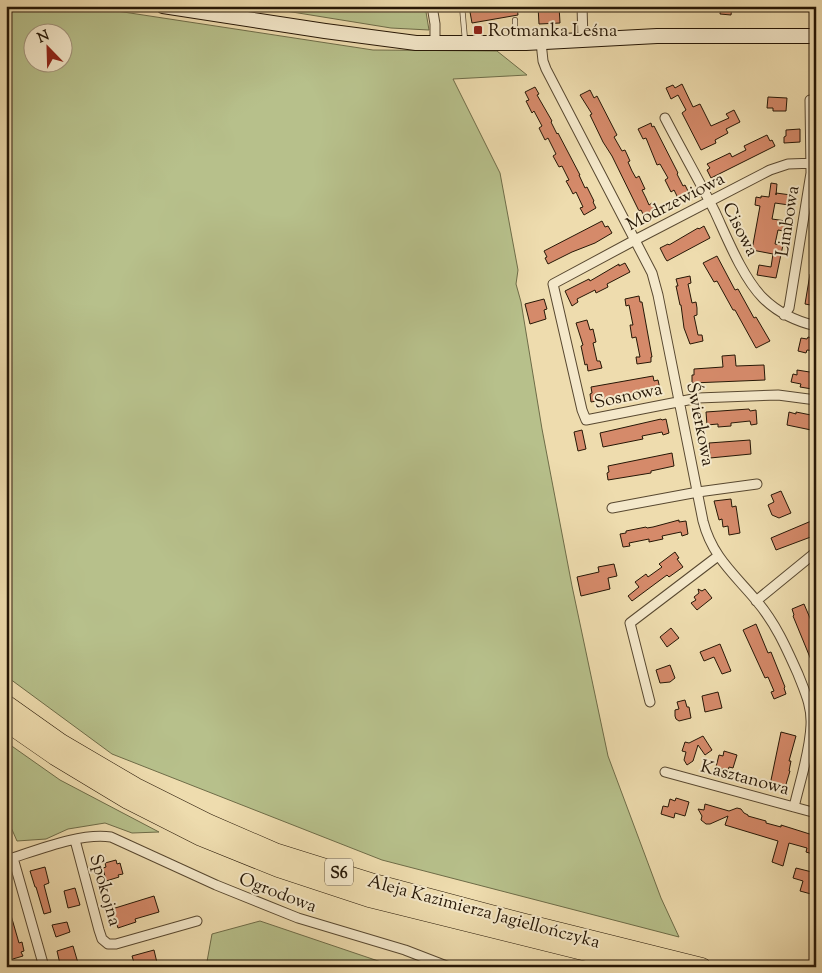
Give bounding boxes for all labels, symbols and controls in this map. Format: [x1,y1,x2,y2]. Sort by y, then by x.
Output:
place label: Rotmanka Leśna [488,19,617,45]
north arrow [22,22,72,72]
marker: Rotmanka Leśna [472,24,484,36]
text: N [35,26,53,49]
street label: Modrzewiowa [622,167,730,239]
street label: Limbowa [771,184,807,259]
street label: Cisowa [715,198,764,261]
street label: Sosnowa [592,377,665,417]
street label: Świerkowa [678,380,721,468]
street label: Kasztanowa [697,755,792,803]
street label: Spokojna [81,852,127,930]
road number: S6 [325,859,353,886]
street label: Ogrodowa [234,867,320,921]
street label: Aleja Kazimierza Jagiellończyka [364,869,603,956]

